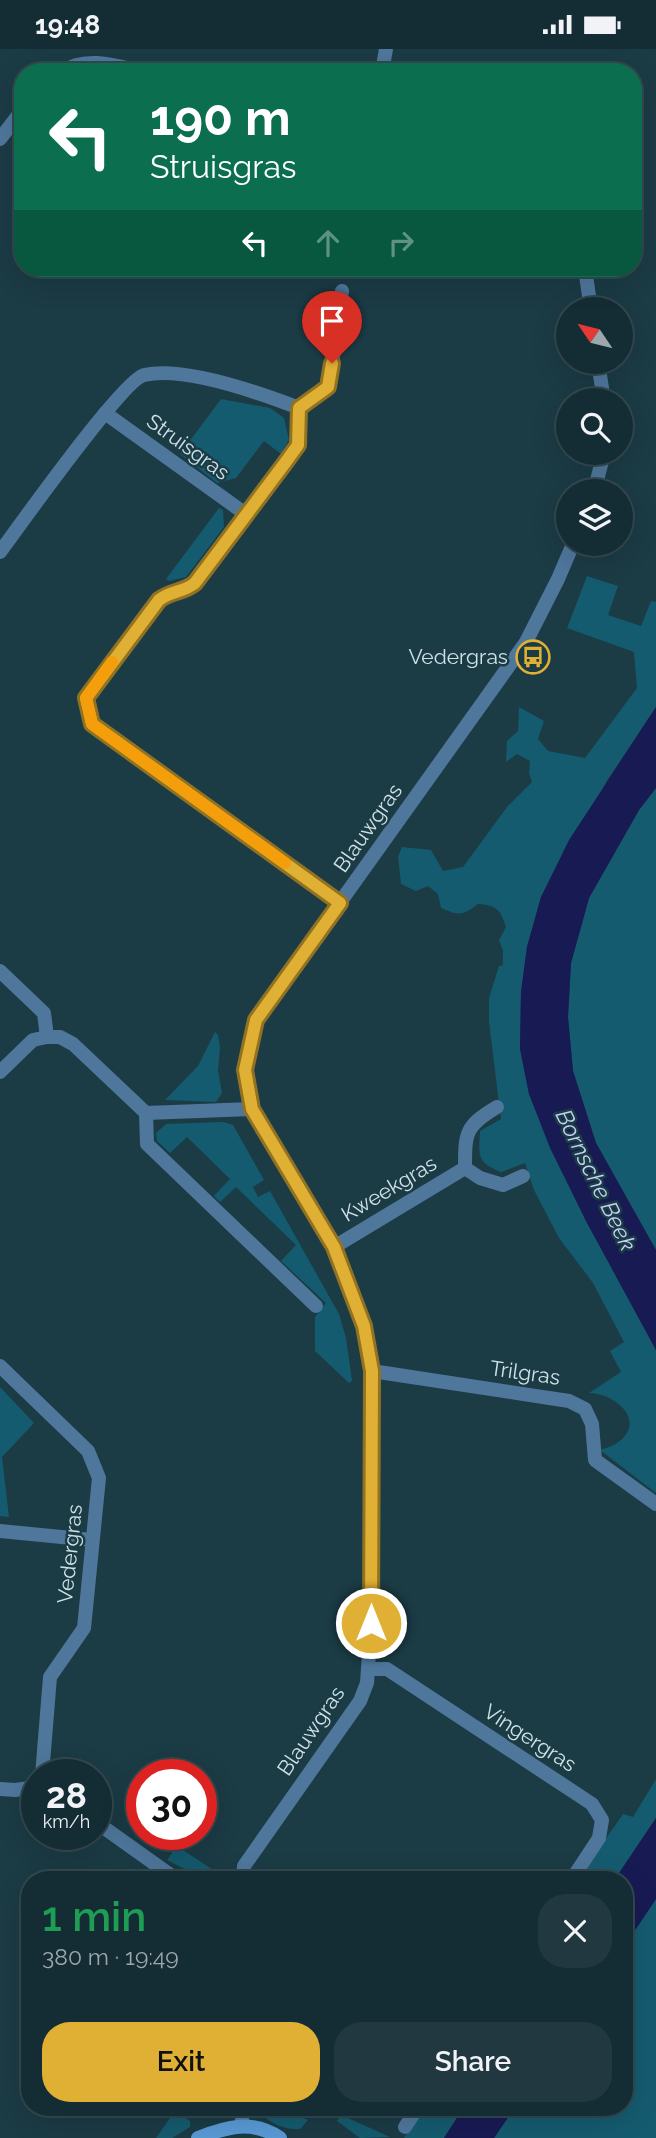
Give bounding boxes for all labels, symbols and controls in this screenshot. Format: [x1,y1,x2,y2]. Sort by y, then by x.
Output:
text: 19:48 [35,10,100,40]
text: 190 m [150,89,291,146]
icon: left [35,91,126,182]
text: Struisgras [150,148,296,185]
icon: left [236,224,274,262]
icon: ahead [309,224,347,262]
icon: right [382,224,420,262]
pin [302,291,362,363]
north arrow [556,297,634,375]
map controls [556,297,633,556]
icon: arrive [313,302,351,340]
button: search [556,388,633,465]
street label: Struisgras [142,408,234,485]
button: layers [556,479,633,556]
bus stop icon: Vedergras [514,638,552,676]
place label: Vedergras [408,644,508,669]
street label: Blauwgras [328,779,407,877]
water label: Bornsche Beek [551,1105,642,1255]
street label: Kweekgras [337,1150,441,1227]
street label: Trilgras [488,1355,562,1390]
street label: Vedergras [52,1503,87,1605]
position arrow [334,1586,408,1660]
street label: Blauwgras [272,1681,350,1780]
street label: Vingergras [479,1698,581,1777]
speed limit sign: 30 [126,1759,217,1850]
text: 28 [46,1775,87,1816]
text: km/h [43,1811,90,1832]
text: 1 min [42,1892,146,1941]
button: close [538,1894,612,1968]
text: 380 m · 19:49 [42,1943,179,1970]
button: Exit [42,2022,320,2102]
button: Share [334,2022,612,2102]

